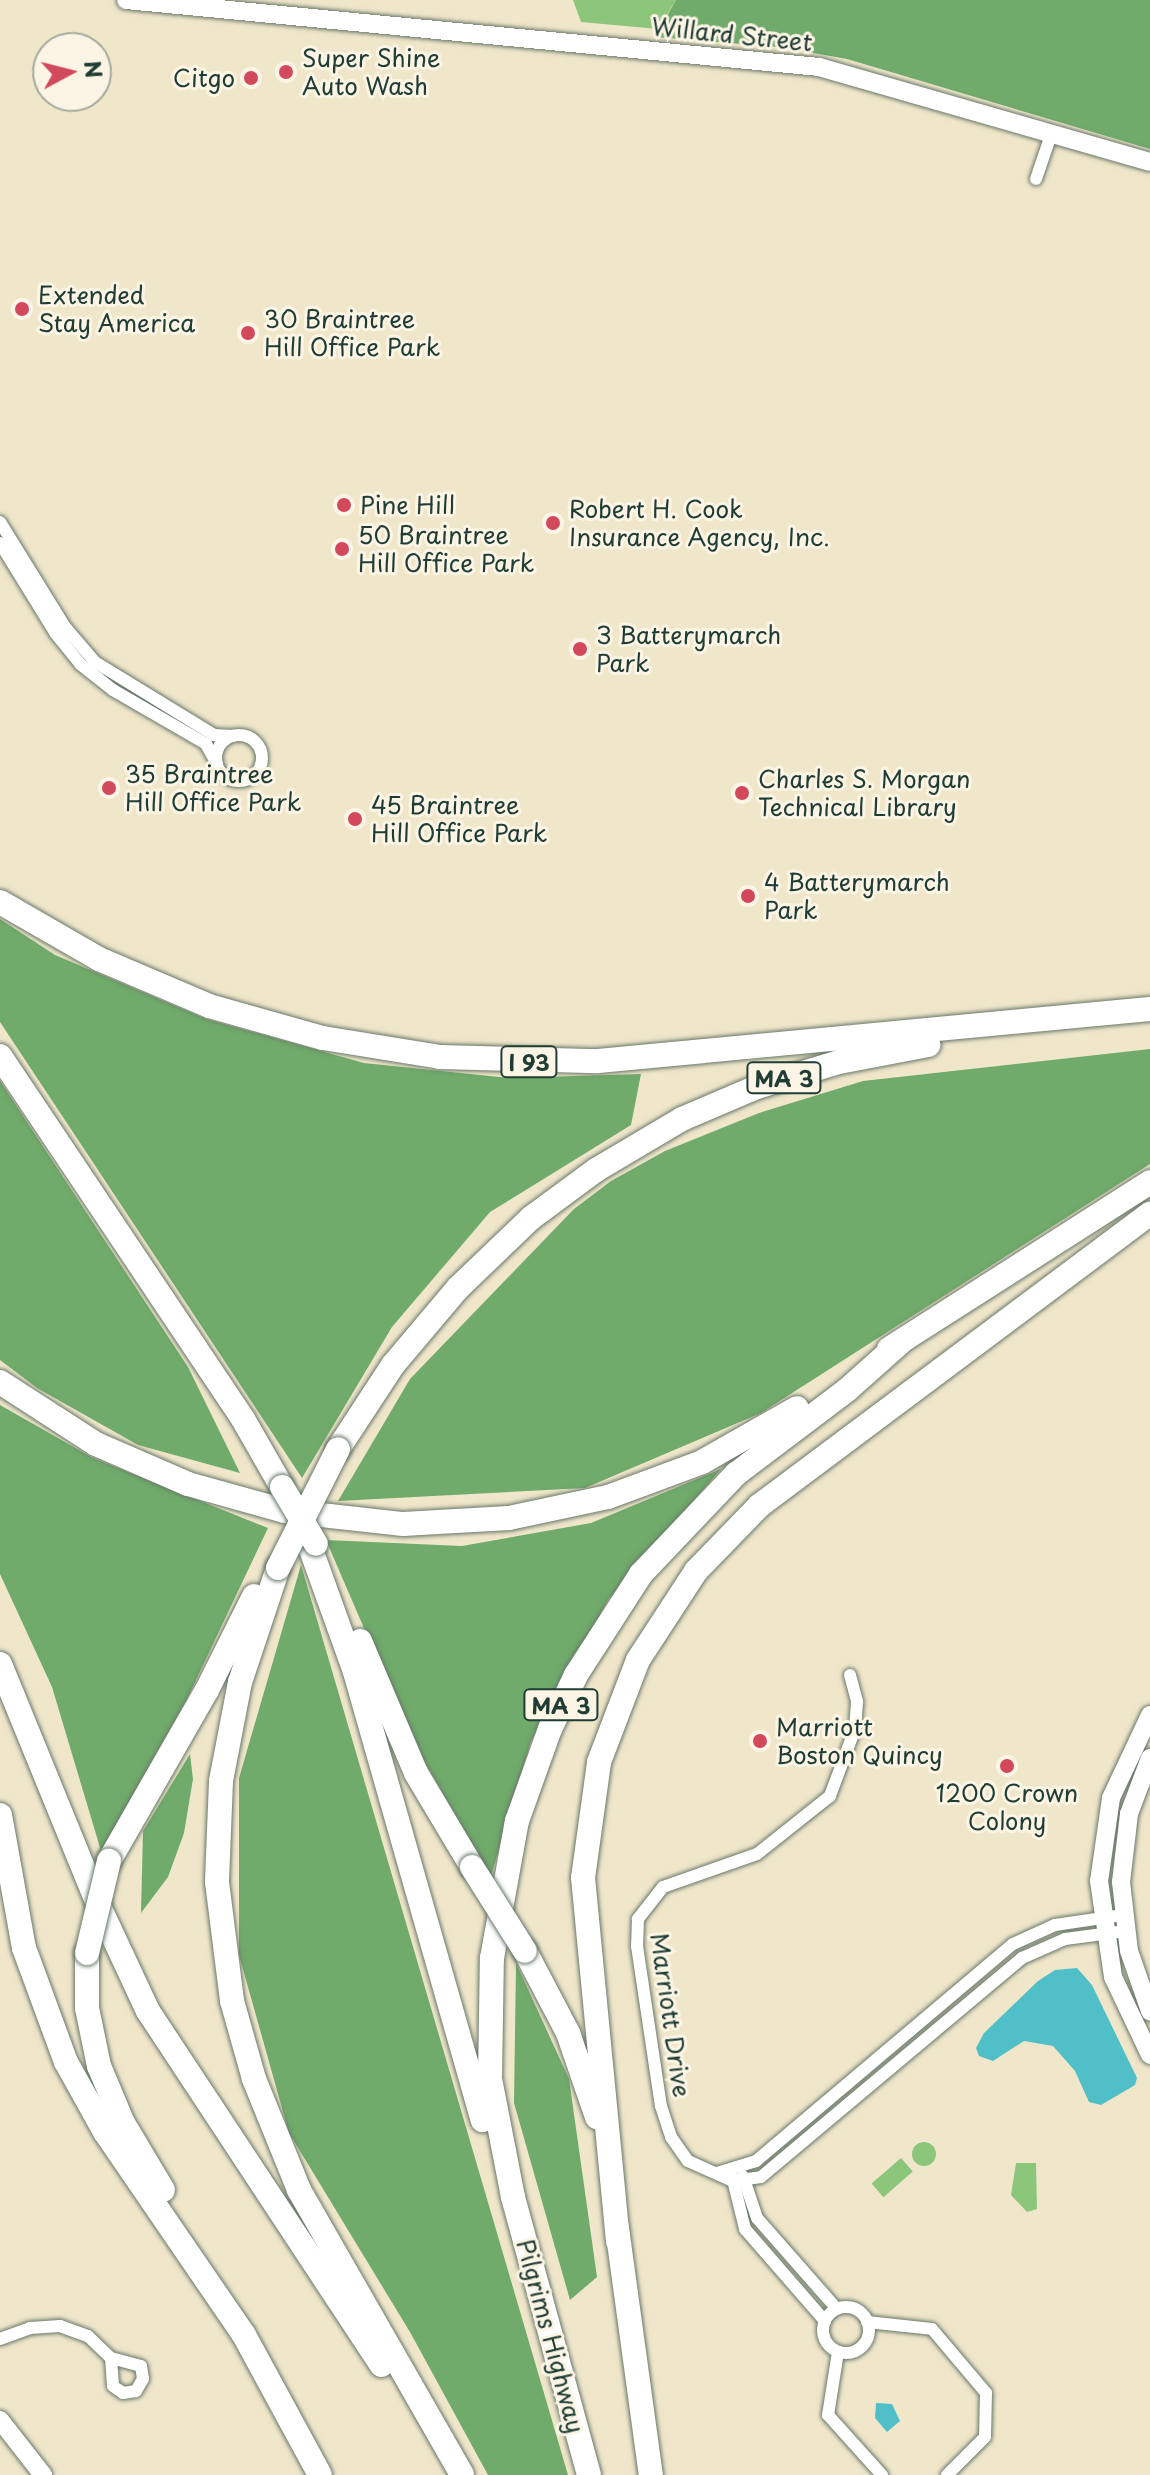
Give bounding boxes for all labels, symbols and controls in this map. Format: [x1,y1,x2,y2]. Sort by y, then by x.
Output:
street label: Willard Street [649,11,815,57]
north arrow [32,32,112,112]
place label: Super Shine Auto Wash [302,44,441,100]
text: N [77,59,112,80]
marker: Super Shine Auto Wash [277,63,295,81]
place label: Citgo [173,64,235,92]
marker: Citgo [242,69,260,87]
place label: Extended Stay America [38,281,197,337]
marker: Extended Stay America [13,300,31,318]
place label: 30 Braintree Hill Office Park [264,305,442,361]
marker: 30 Braintree Hill Office Park [239,324,257,342]
place label: Pine Hill [360,491,455,519]
place label: Robert H. Cook Insurance Agency, Inc. [569,495,830,551]
marker: Pine Hill [335,496,353,514]
marker: Robert H. Cook Insurance Agency, Inc. [544,514,562,532]
place label: 50 Braintree Hill Office Park [358,521,536,577]
marker: 50 Braintree Hill Office Park [333,540,351,558]
place label: 3 Batterymarch Park [596,621,782,677]
marker: 3 Batterymarch Park [571,640,589,658]
place label: 35 Braintree Hill Office Park [125,760,303,816]
place label: Charles S. Morgan Technical Library [758,765,973,821]
marker: 35 Braintree Hill Office Park [100,779,118,797]
marker: Charles S. Morgan Technical Library [733,784,751,802]
place label: 45 Braintree Hill Office Park [371,791,549,847]
marker: 45 Braintree Hill Office Park [346,810,364,828]
place label: 4 Batterymarch Park [764,868,950,924]
marker: 4 Batterymarch Park [739,887,757,905]
road number: I 93 [499,1044,559,1080]
road number: MA 3 [746,1060,822,1096]
road number: MA 3 [523,1687,599,1723]
place label: Marriott Boston Quincy [776,1713,942,1769]
marker: Marriott Boston Quincy [751,1732,769,1750]
marker: 1200 Crown Colony [998,1757,1016,1775]
place label: 1200 Crown Colony [935,1779,1079,1835]
street label: Marriott Drive [645,1931,697,2099]
street label: Pilgrims Highway [511,2235,591,2437]

